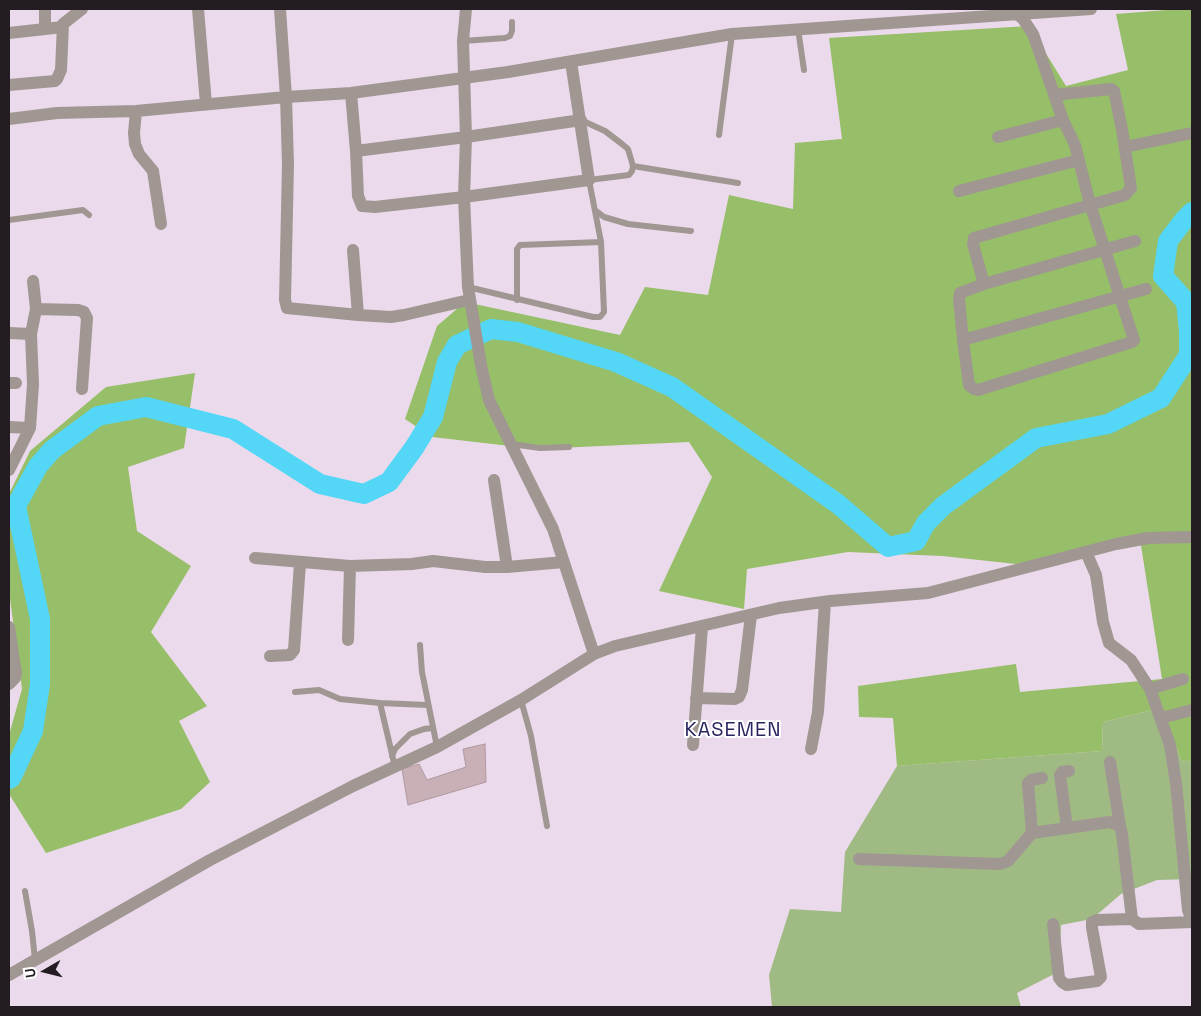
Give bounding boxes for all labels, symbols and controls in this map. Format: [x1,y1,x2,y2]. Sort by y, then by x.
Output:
district label: KASEMEN [684,719,782,743]
north arrow [20,946,70,996]
text: U [21,967,40,979]

